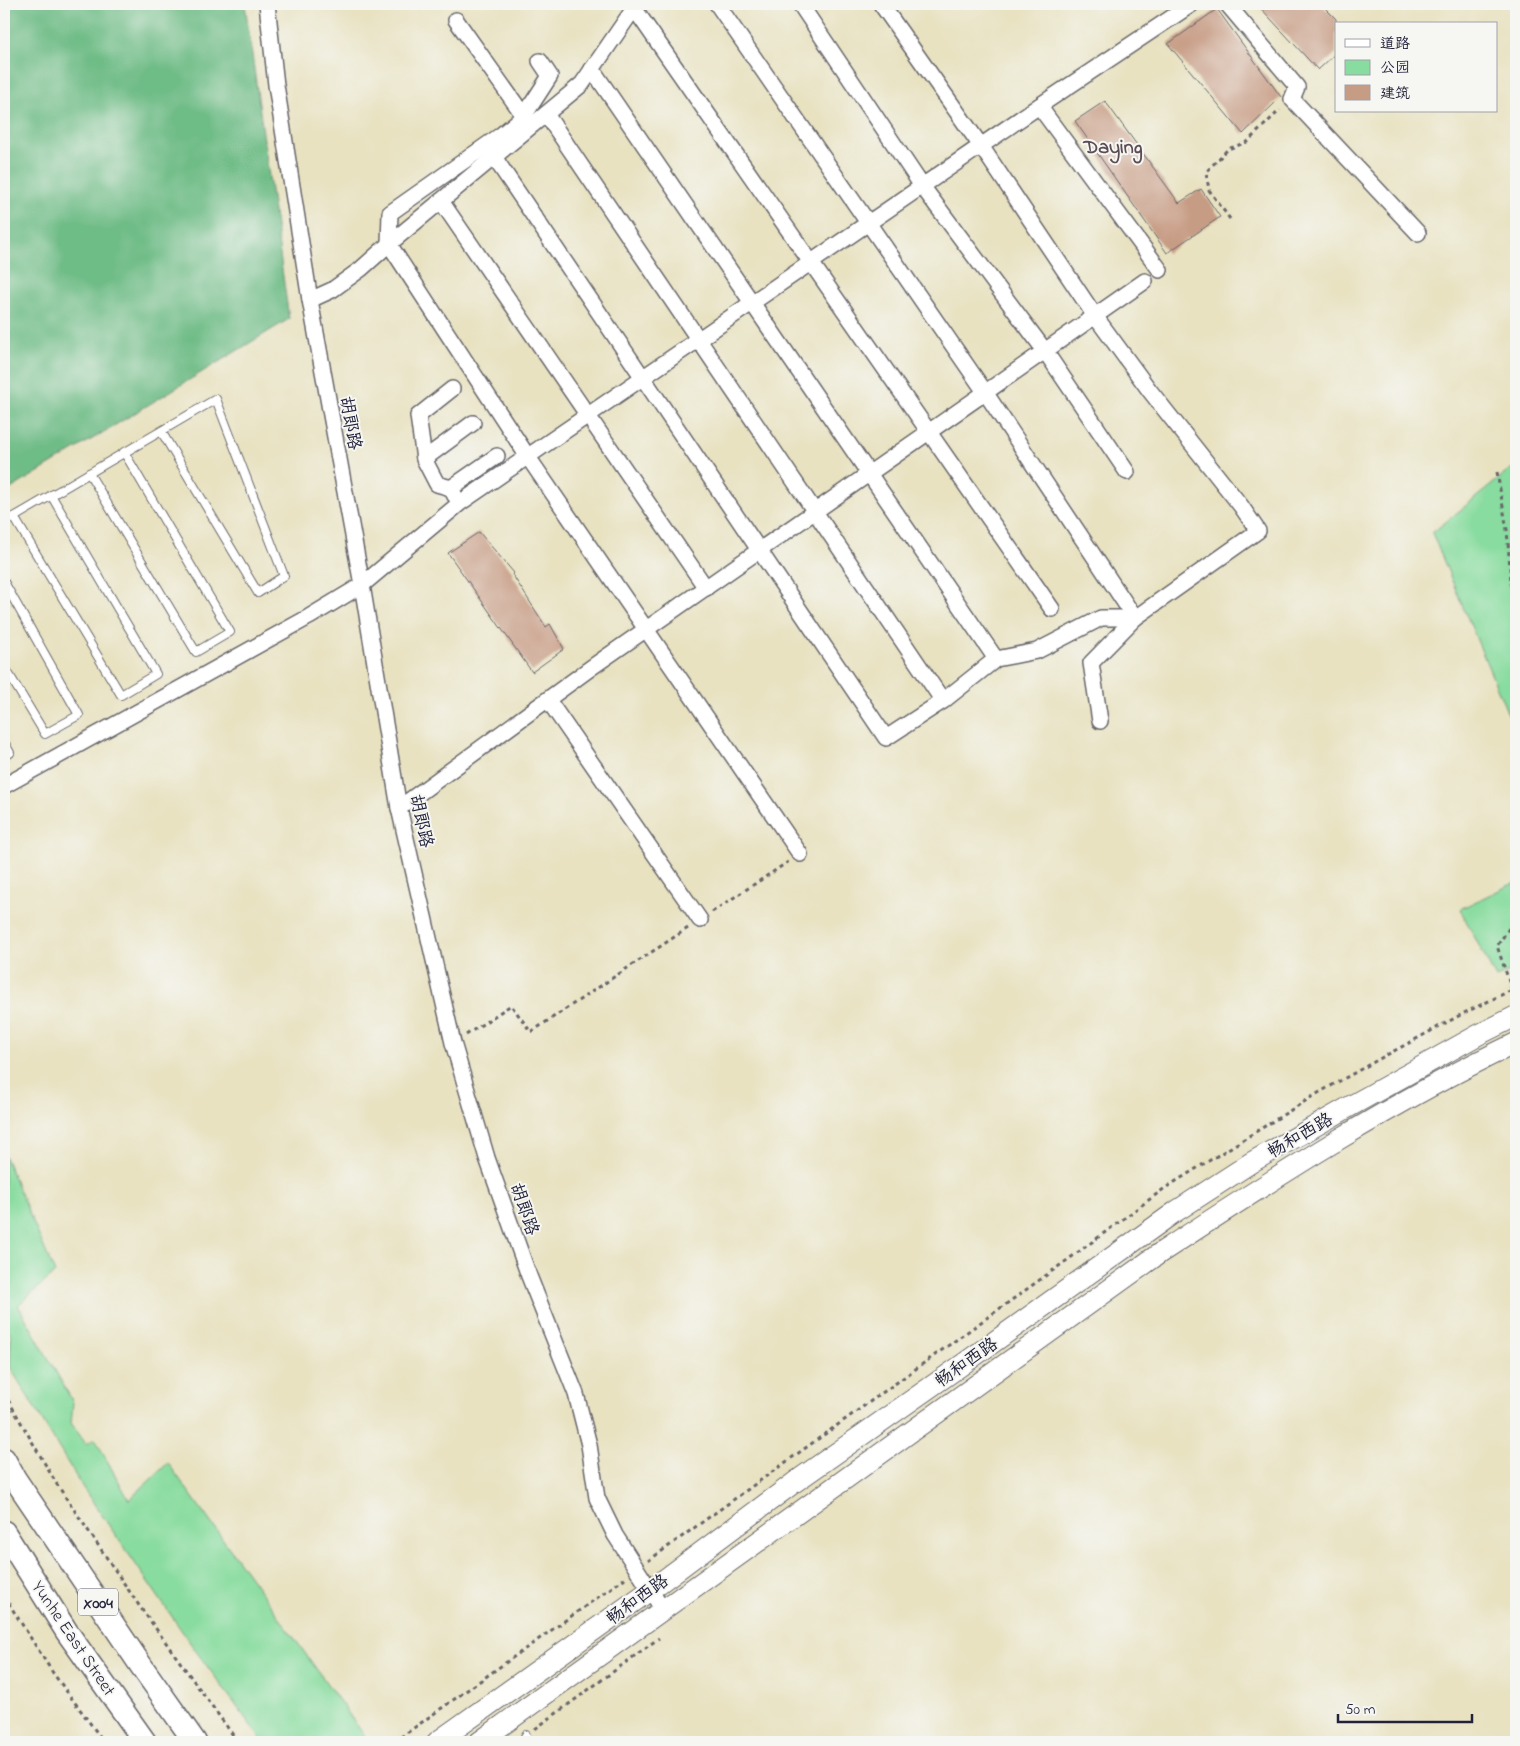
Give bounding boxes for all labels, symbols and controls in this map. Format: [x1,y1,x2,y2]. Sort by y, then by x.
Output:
legend [1335,22,1498,112]
text: 道路 [1380,33,1410,55]
text: 公园 [1380,57,1410,79]
text: 建筑 [1380,83,1410,105]
district label: Daying [1082,134,1143,164]
street label: 胡郎路 [332,395,367,452]
street label: 胡郎路 [402,792,438,851]
street label: 畅和西路 [1263,1107,1339,1166]
street label: 胡郎路 [502,1180,544,1239]
street label: 畅和西路 [930,1332,1004,1395]
street label: 畅和西路 [601,1569,675,1632]
street label: Yunhe East Street [24,1576,121,1702]
road number: X004 [78,1588,118,1615]
scale bar [1338,1691,1471,1723]
text: 50 m [1345,1699,1376,1721]

